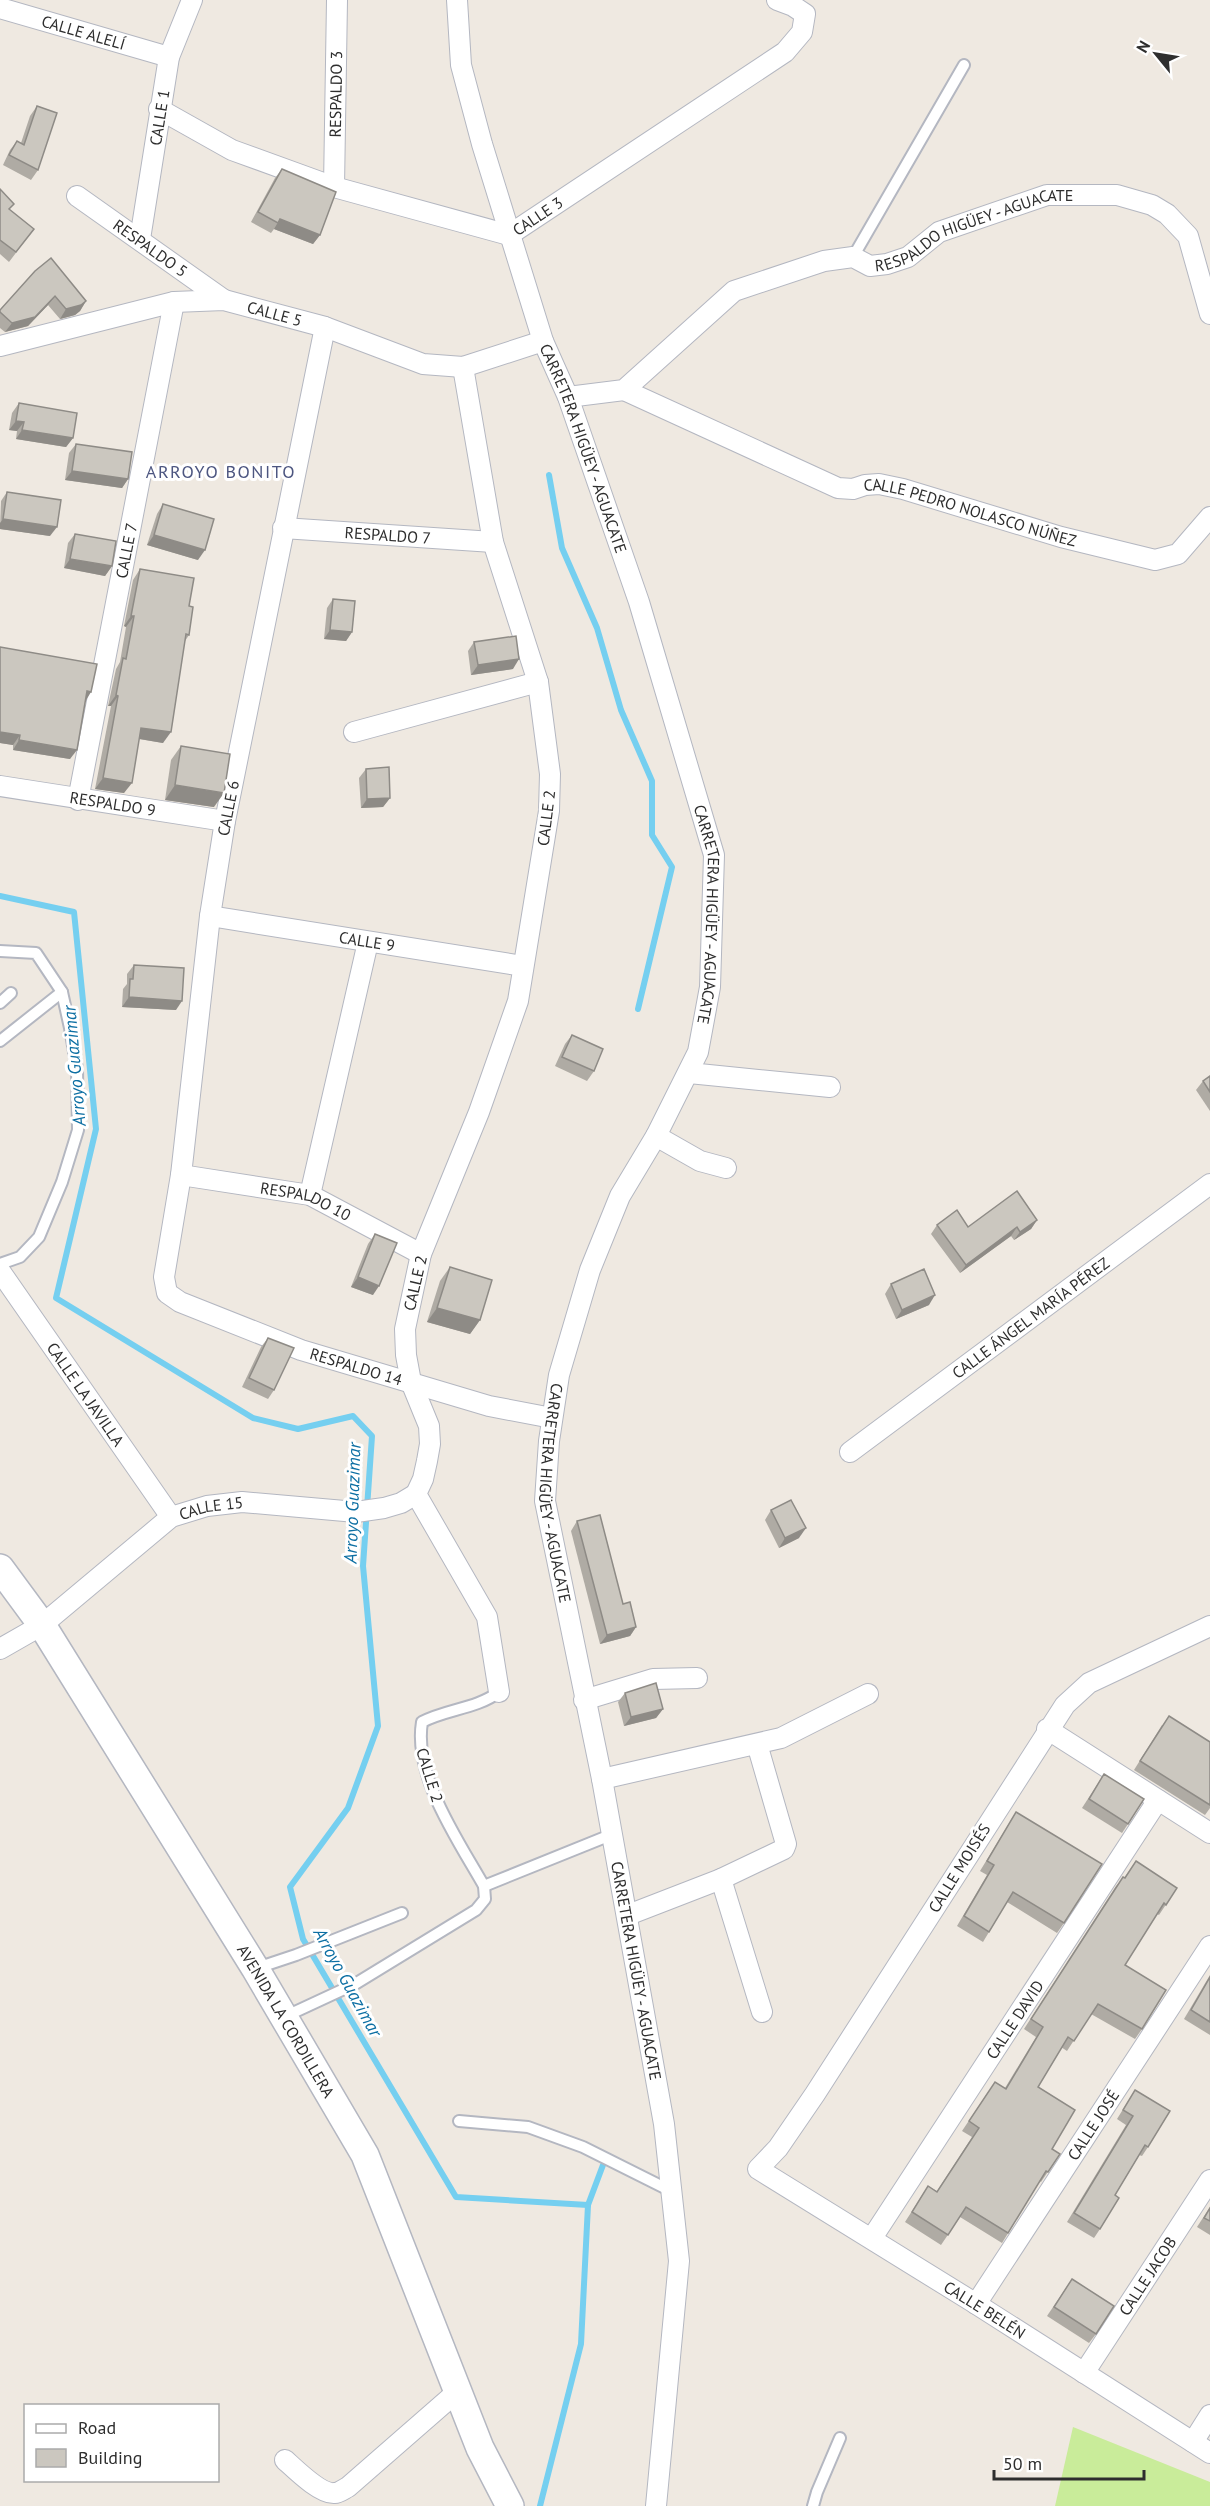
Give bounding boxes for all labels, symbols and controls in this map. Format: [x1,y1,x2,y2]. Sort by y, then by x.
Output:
street label: CALLE ALELÍ [39,11,128,54]
north arrow [1126,24,1186,84]
text: N [1132,37,1154,56]
street label: RESPALDO 3 [325,51,346,137]
street label: CALLE 1 [145,88,174,147]
street label: RESPALDO HIGÜEY - AGUACATE [874,185,1073,275]
street label: CALLE 3 [509,192,567,240]
street label: RESPALDO 5 [109,215,192,281]
street label: CALLE 5 [245,297,304,330]
street label: CARRETERA HIGÜEY - AGUACATE [535,341,631,556]
district label: ARROYO BONITO [146,460,296,483]
street label: CALLE PEDRO NOLASCO NÚÑEZ [863,474,1079,551]
street label: CALLE 7 [111,521,141,580]
street label: RESPALDO 7 [344,522,432,548]
street label: CALLE 6 [213,779,243,837]
street label: RESPALDO 9 [68,787,157,820]
street label: CALLE 2 [533,789,559,847]
street label: CARRETERA HIGÜEY - AGUACATE [690,802,724,1026]
street label: CALLE 9 [338,927,396,955]
water label: Arroyo Guazimar [57,1004,91,1128]
street label: RESPALDO 10 [259,1177,355,1225]
street label: CALLE ÁNGEL MARÍA PÉREZ [948,1252,1113,1383]
street label: CALLE 2 [399,1253,431,1313]
street label: CALLE LA JAVILLA [43,1338,129,1450]
street label: RESPALDO 14 [308,1343,405,1390]
street label: CARRETERA HIGÜEY - AGUACATE [535,1382,576,1604]
water label: Arroyo Guazimar [338,1441,366,1565]
street label: CALLE 15 [177,1492,244,1524]
street label: CALLE 2 [412,1745,448,1805]
street label: CALLE MOISÉS [924,1820,994,1916]
street label: CARRETERA HIGÜEY - AGUACATE [607,1860,666,2082]
water label: Arroyo Guazimar [308,1923,388,2041]
street label: AVENIDA LA CORDILLERA [233,1941,339,2102]
street label: CALLE DAVID [982,1976,1048,2063]
street label: CALLE JOSÉ [1063,2086,1123,2164]
street label: CALLE JACOB [1114,2233,1180,2319]
street label: CALLE BELÉN [940,2276,1029,2343]
legend [24,2404,219,2482]
text: Road [78,2416,116,2439]
scale bar [994,2443,1144,2481]
text: Building [78,2446,142,2469]
text: 50 m [1003,2452,1042,2475]

